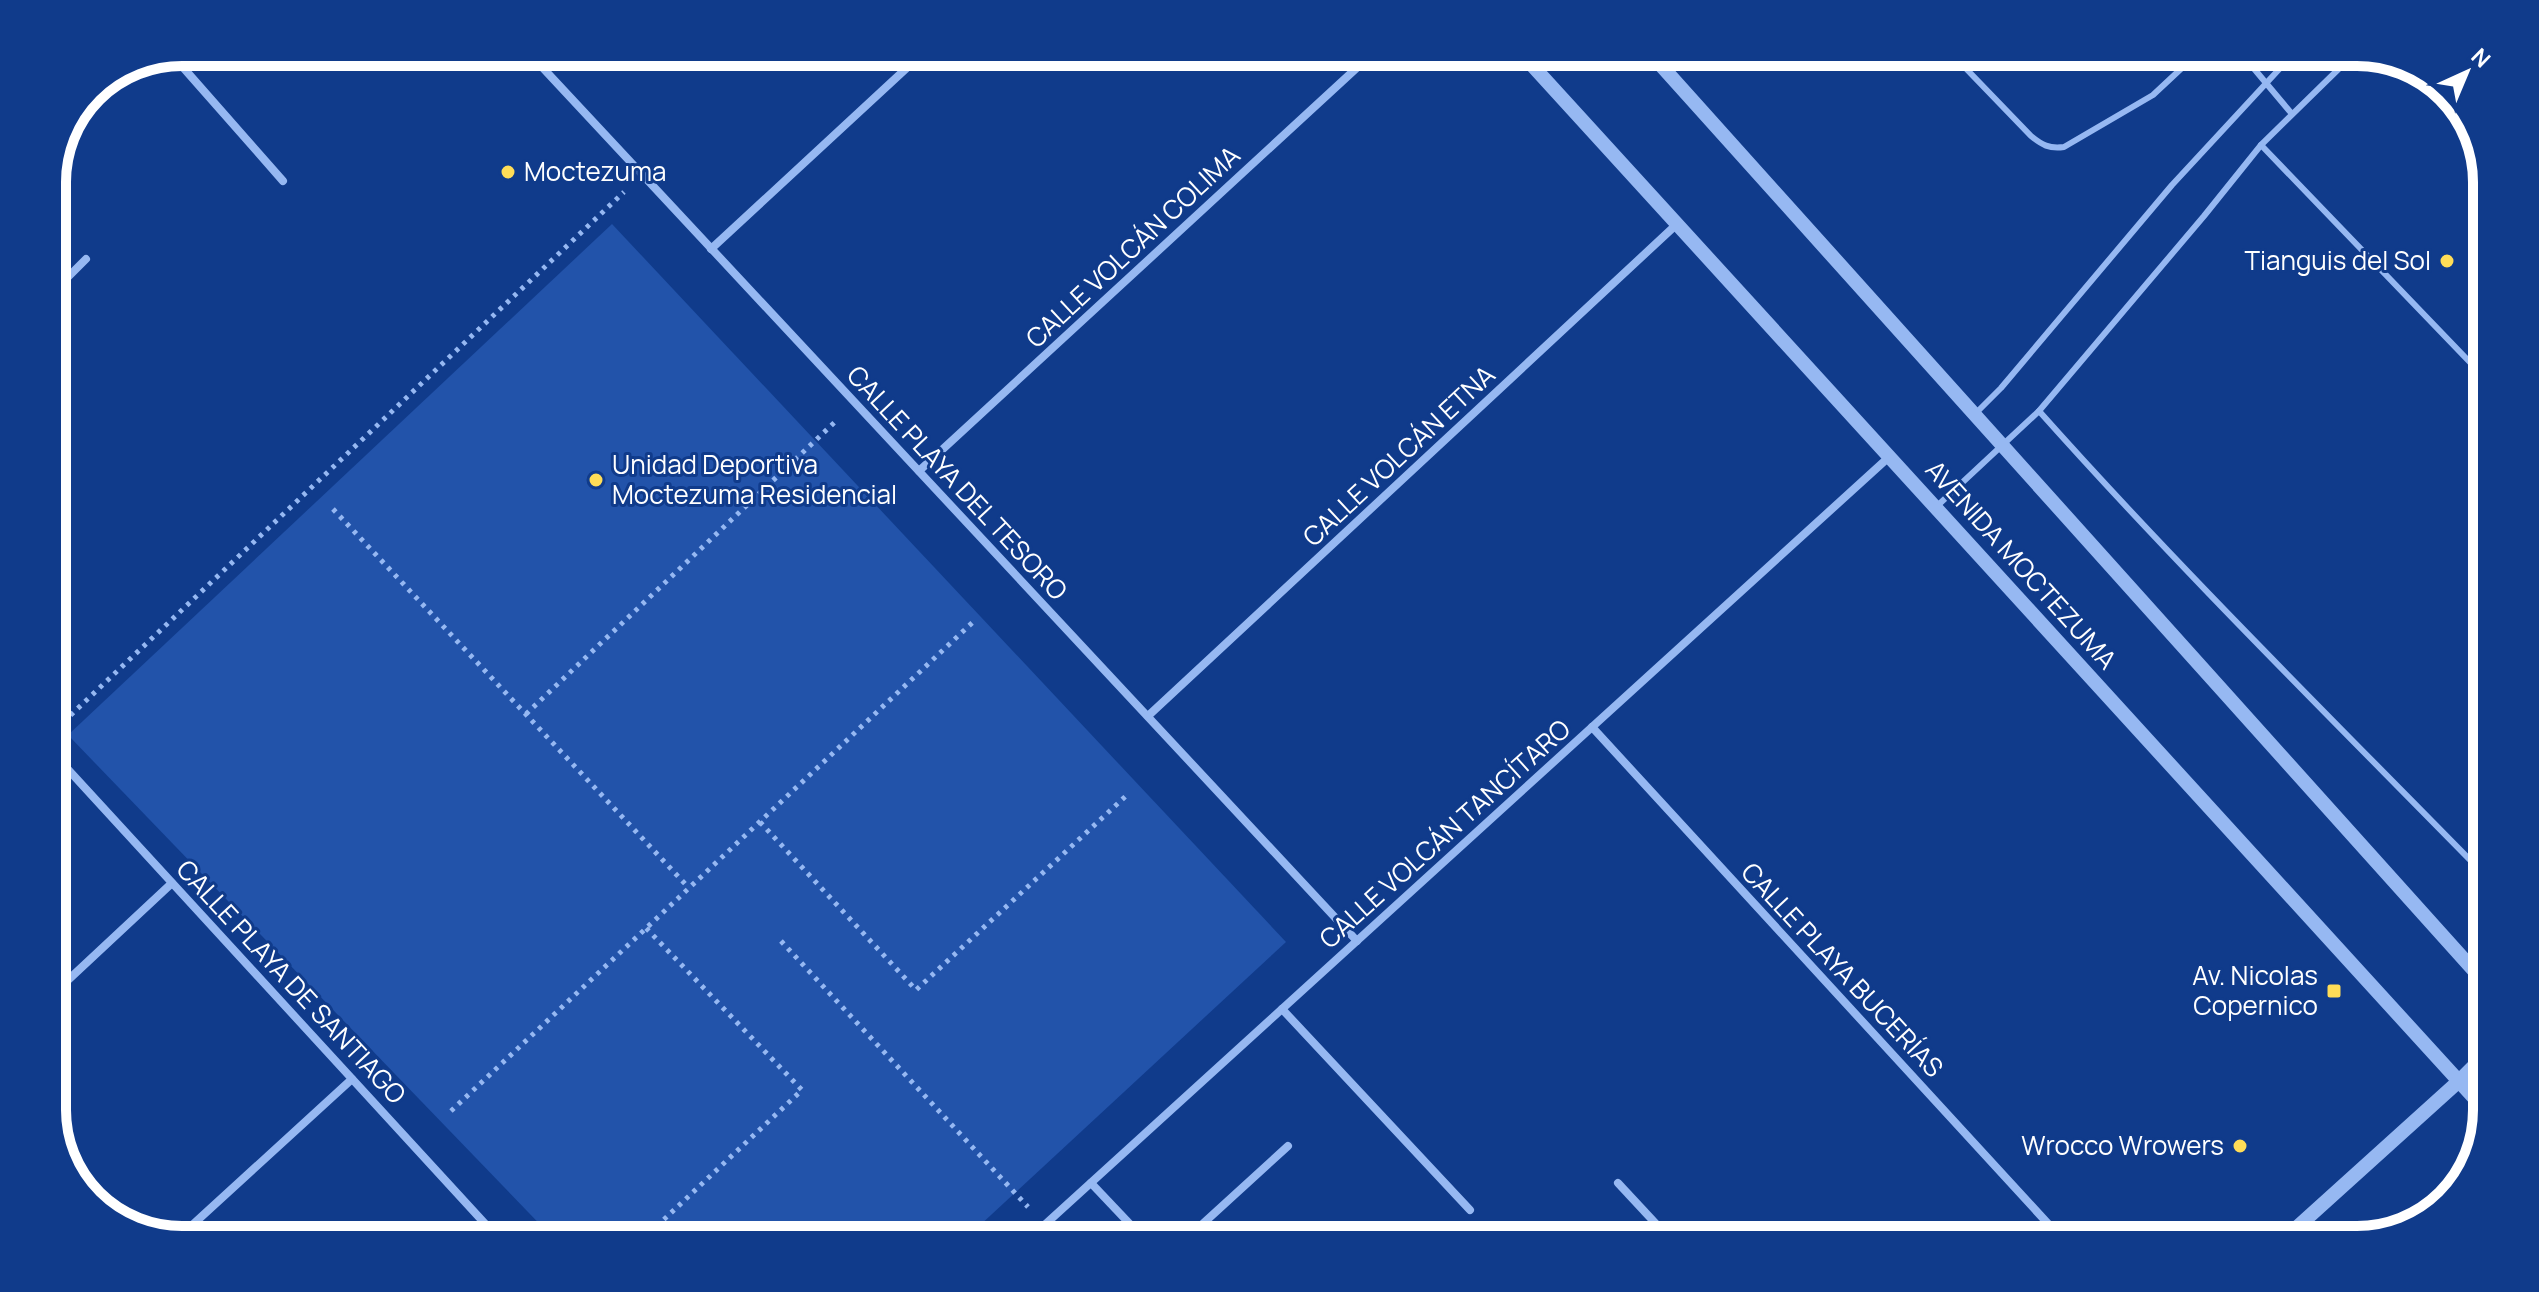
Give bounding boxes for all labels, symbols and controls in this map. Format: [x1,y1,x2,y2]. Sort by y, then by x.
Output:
north arrow [2427,32,2507,112]
text: N [2465,41,2497,74]
street label: CALLE VOLCÁN COLIMA [1017,137,1247,355]
place label: Moctezuma [524,153,666,189]
marker: Moctezuma [499,163,517,181]
place label: Tianguis del Sol [2244,242,2431,278]
marker: Tianguis del Sol [2438,252,2456,270]
street label: CALLE PLAYA DEL TESORO [839,357,1076,608]
street label: CALLE VOLCÁN ETNA [1294,357,1502,554]
place label: Unidad Deportiva Moctezuma Residencial [612,446,897,512]
street label: AVENIDA MOCTEZUMA [1918,452,2125,677]
marker: Unidad Deportiva Moctezuma Residencial [587,471,605,489]
street label: CALLE VOLCÁN TANCÍTARO [1311,711,1578,956]
street label: CALLE PLAYA DE SANTIAGO [169,851,415,1111]
street label: CALLE PLAYA BUCERÍAS [1734,854,1952,1084]
place label: Av. Nicolas Copernico [2192,957,2318,1023]
marker: Av. Nicolas Copernico [2325,982,2343,1000]
place label: Wrocco Wrowers [2021,1127,2224,1163]
marker: Wrocco Wrowers [2231,1137,2249,1155]

